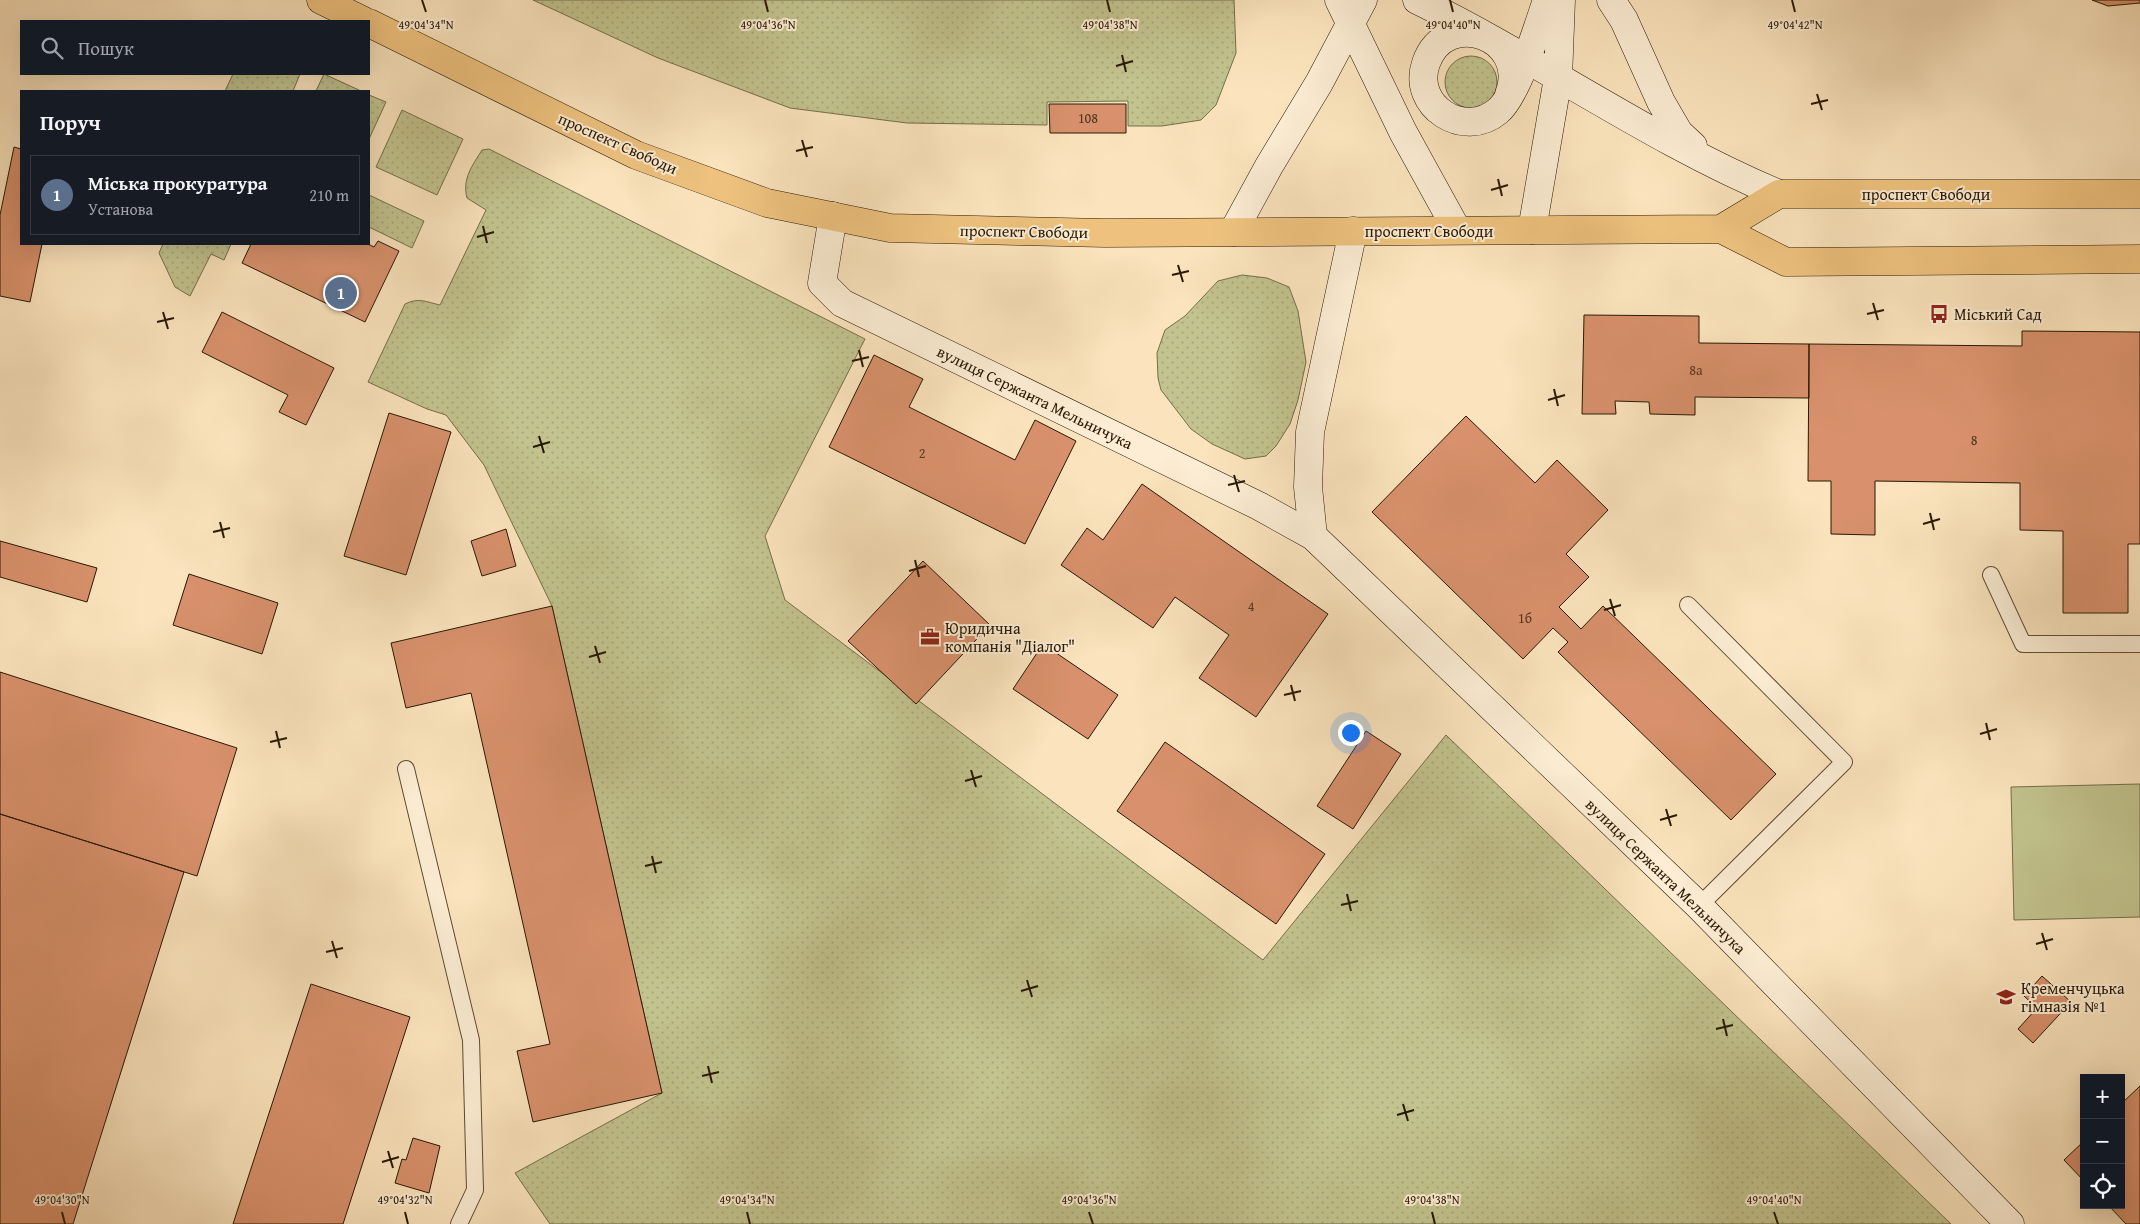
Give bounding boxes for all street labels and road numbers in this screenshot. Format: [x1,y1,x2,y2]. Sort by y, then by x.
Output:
street label: проспект Свободи [555,106,682,180]
street label: проспект Свободи [1862,182,1991,206]
street label: проспект Свободи [960,218,1089,244]
street label: проспект Свободи [1365,219,1494,243]
street label: вулиця Сержанта Мельничука [933,339,1137,455]
street label: вулиця Сержанта Мельничука [1580,793,1752,960]

